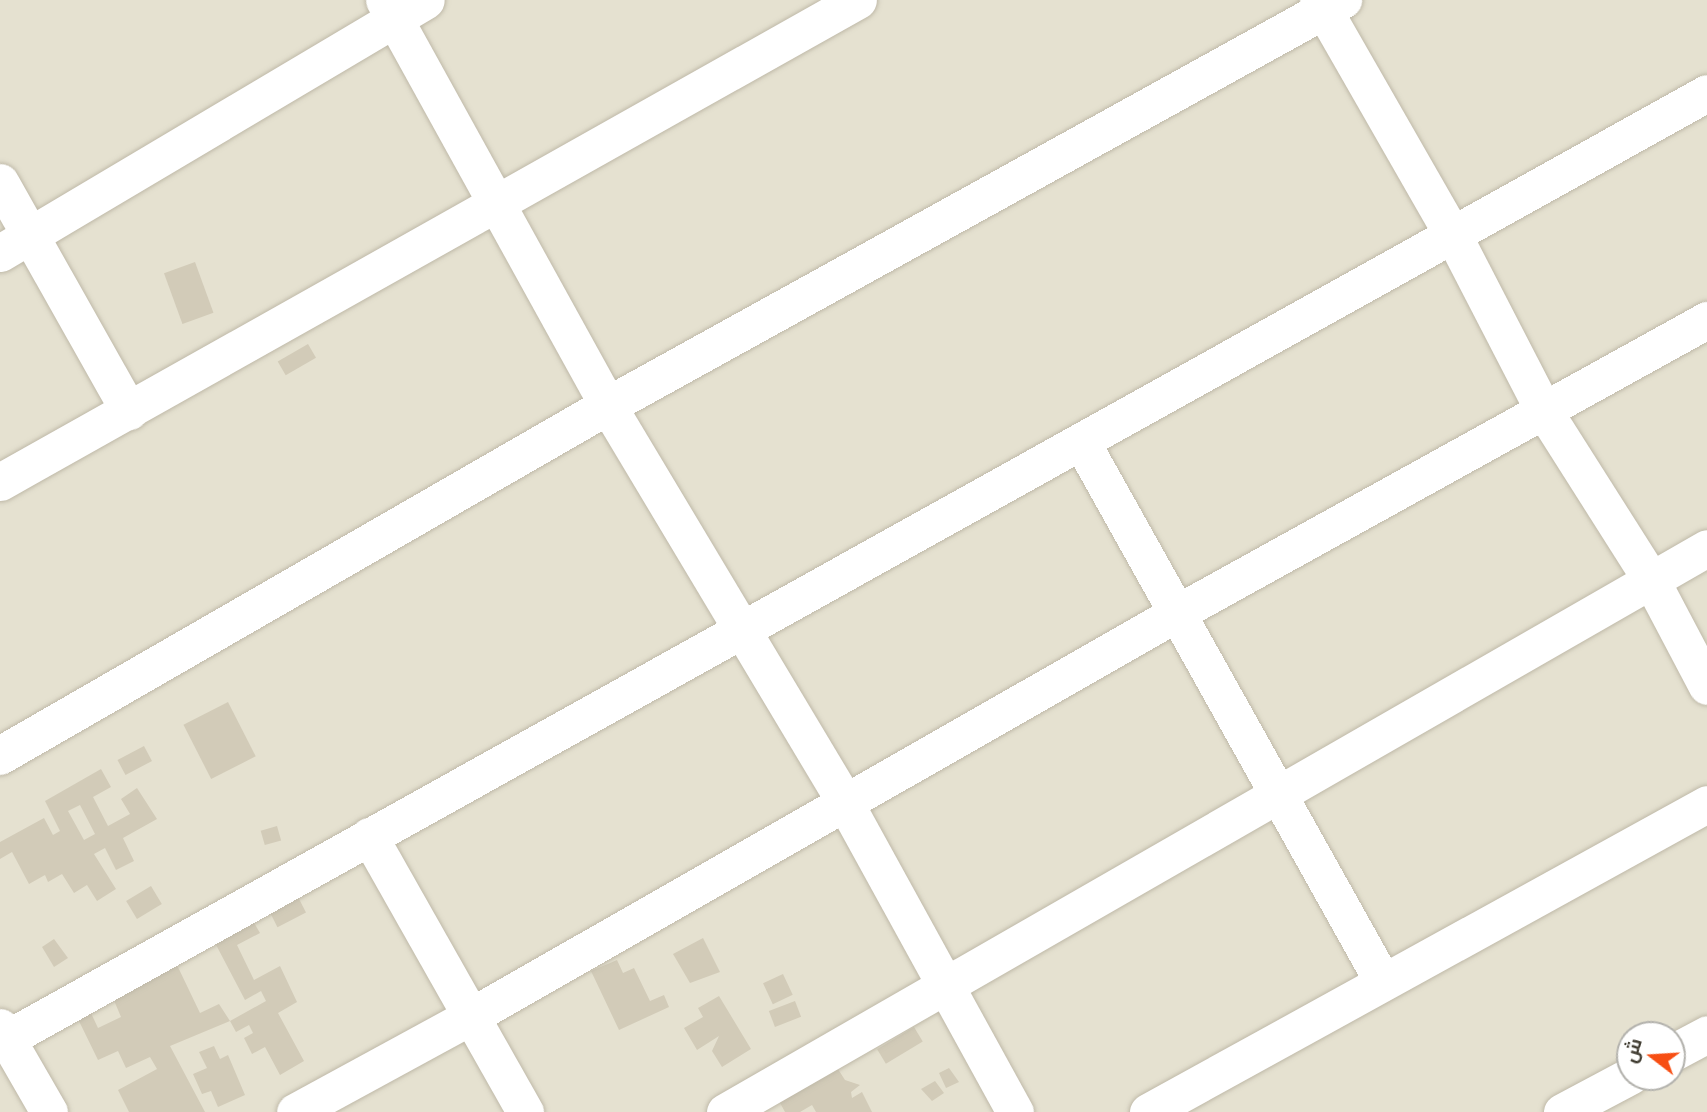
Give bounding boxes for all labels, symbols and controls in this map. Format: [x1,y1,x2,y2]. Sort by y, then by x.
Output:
north arrow [1616,1021,1686,1091]
text: ش [1618,1035,1647,1065]

